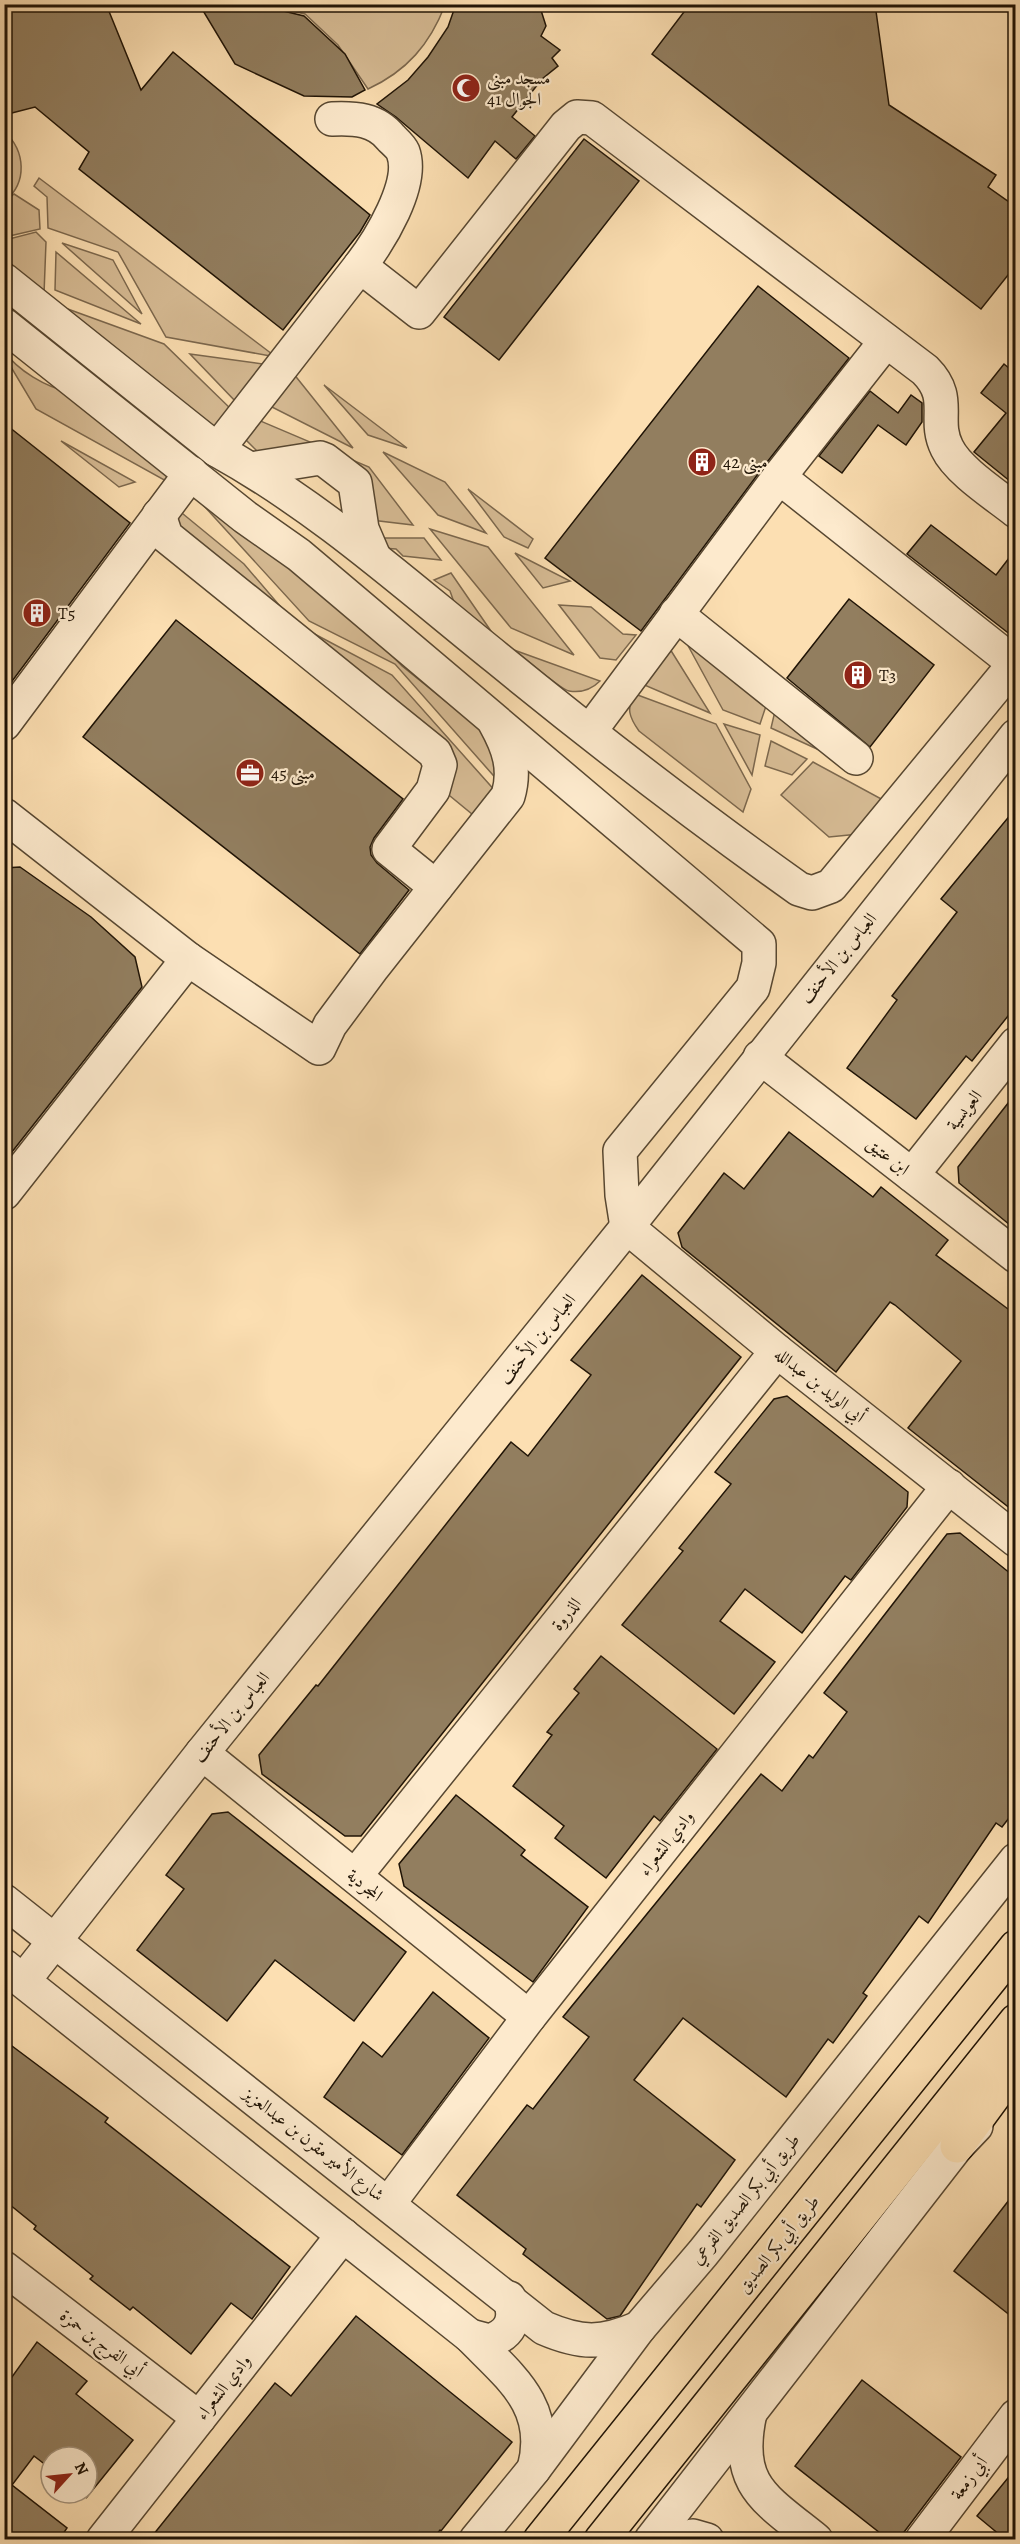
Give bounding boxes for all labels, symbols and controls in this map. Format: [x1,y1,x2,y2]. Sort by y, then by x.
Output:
place label: مسجد مبنى الجوال 41 [487,66,550,111]
mosque icon: مسجد مبنى الجوال 41 [450,72,482,104]
building icon: مبنى 42 [686,446,718,478]
place label: مبنى 42 [723,450,768,475]
building icon: T5 [21,597,53,629]
place label: T5 [58,601,76,625]
building icon: T3 [842,659,874,691]
place label: T3 [879,663,896,687]
office icon: مبنى 45 [234,757,266,789]
place label: مبنى 45 [271,761,315,786]
street label: العباس بن الأحنف [793,907,882,1008]
street label: العويسية [941,1085,987,1135]
street label: ابن عتيق [861,1131,915,1181]
street label: العباس بن الأحنف [492,1288,581,1389]
street label: أبي الوليد بن عبدالله [768,1341,872,1431]
street label: الذروة [545,1592,587,1636]
street label: العباس بن الأحنف [186,1666,275,1767]
street label: وادي الشعراء [633,1805,702,1883]
street label: المجردية [342,1863,388,1907]
street label: شارع الأمير مقرن بن عبدالعزيز [235,2079,390,2209]
street label: طريق أبي بكر الصديق الفرعي [686,2129,804,2269]
street label: طريق أبي بكر الصديق [732,2191,824,2297]
street label: أبي الفرج بن حمزة [53,2303,150,2386]
street label: وادي الشعراء [190,2349,259,2427]
north arrow [39,2445,99,2505]
street label: أبي زمعة [944,2450,996,2506]
text: N [69,2458,94,2479]

